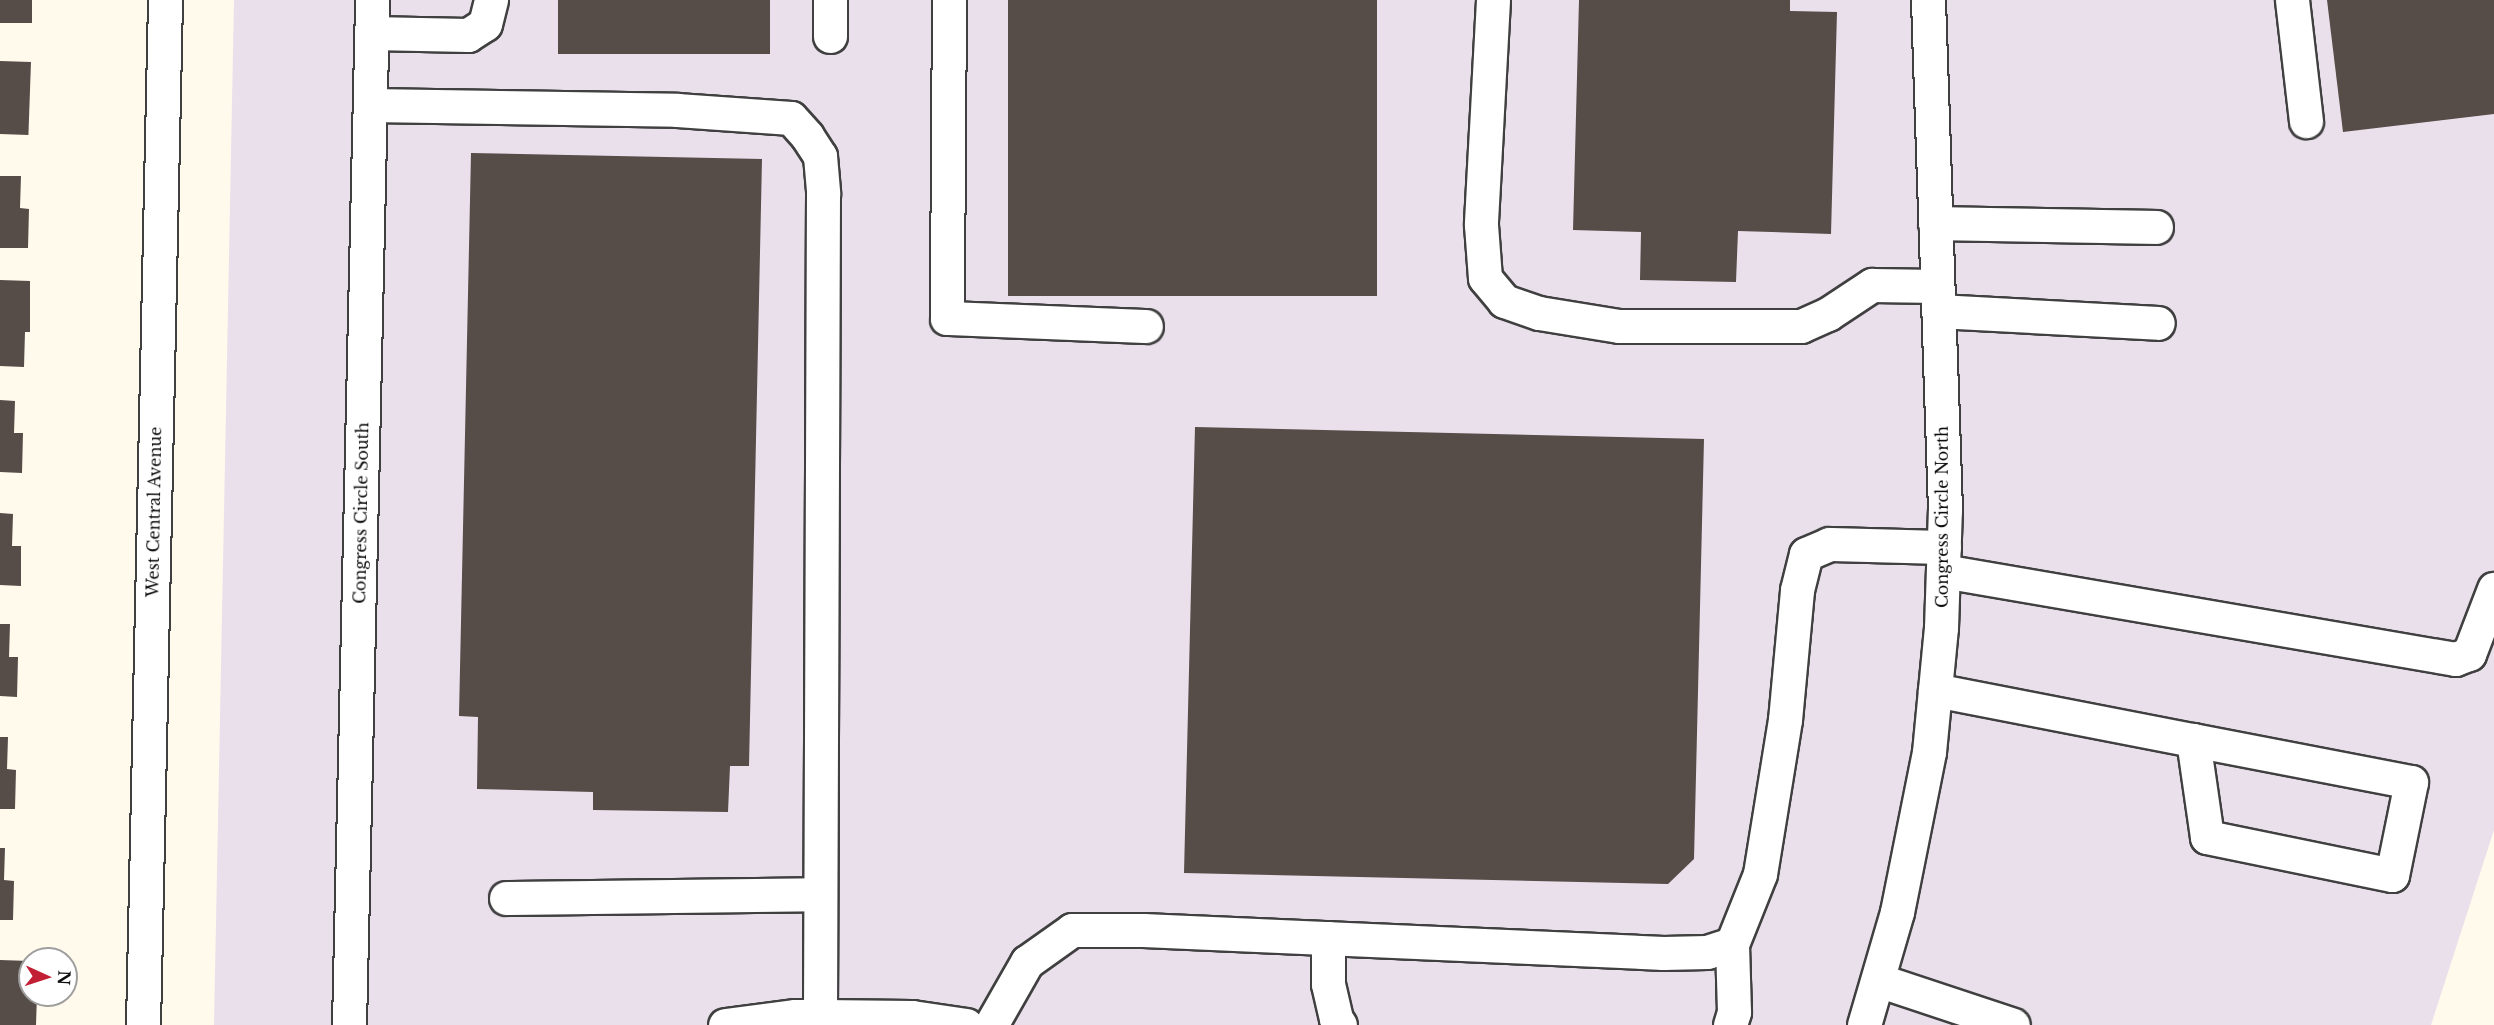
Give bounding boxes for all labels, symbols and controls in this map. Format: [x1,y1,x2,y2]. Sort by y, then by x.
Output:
street label: Congress Circle South [350,422,372,604]
street label: West Central Avenue [143,426,165,598]
street label: Congress Circle North [1932,426,1952,608]
north arrow [18,947,78,1007]
text: N [54,970,74,986]

